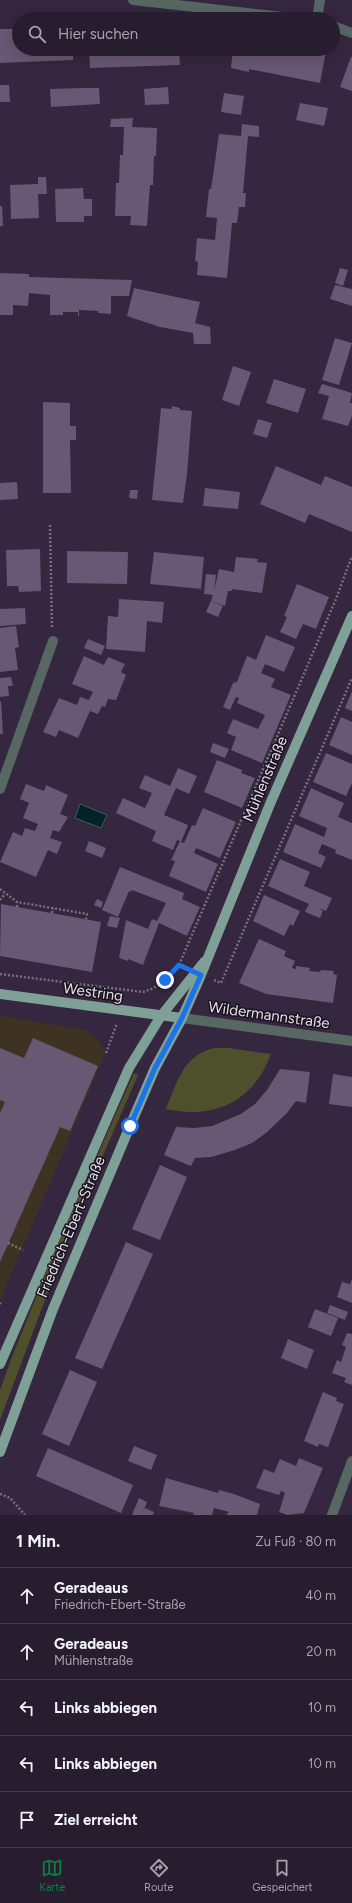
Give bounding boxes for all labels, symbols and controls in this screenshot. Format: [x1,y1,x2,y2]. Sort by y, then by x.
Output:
search box [12,12,340,56]
icon: search [26,23,48,45]
text: Hier suchen [58,25,138,43]
street label: Mühlenstraße [239,733,291,825]
route end [156,971,174,989]
street label: Westring [62,979,124,1005]
street label: Wildermannstraße [207,998,331,1032]
route start [121,1117,139,1135]
street label: Friedrich-Ebert-Straße [33,1154,109,1300]
text: 1 Min. [16,1531,60,1551]
text: Zu Fuß · 80 m [255,1534,336,1549]
text: Geradeaus [54,1579,128,1597]
icon: ahead [16,1585,38,1607]
text: 40 m [305,1588,336,1603]
text: Friedrich-Ebert-Straße [54,1597,186,1612]
text: Geradeaus [54,1635,128,1653]
icon: ahead [16,1641,38,1663]
text: 20 m [306,1644,336,1659]
text: Mühlenstraße [54,1653,133,1668]
icon: left [16,1697,38,1719]
text: Links abbiegen [54,1699,157,1717]
text: 10 m [308,1700,336,1715]
icon: left [16,1753,38,1775]
text: Links abbiegen [54,1755,157,1773]
text: 10 m [308,1756,336,1771]
icon: arrive [16,1809,38,1831]
text: Ziel erreicht [54,1811,138,1829]
tab: Karte [39,1857,65,1894]
tab: Route [144,1857,174,1894]
tab: Gespeichert [252,1857,313,1894]

